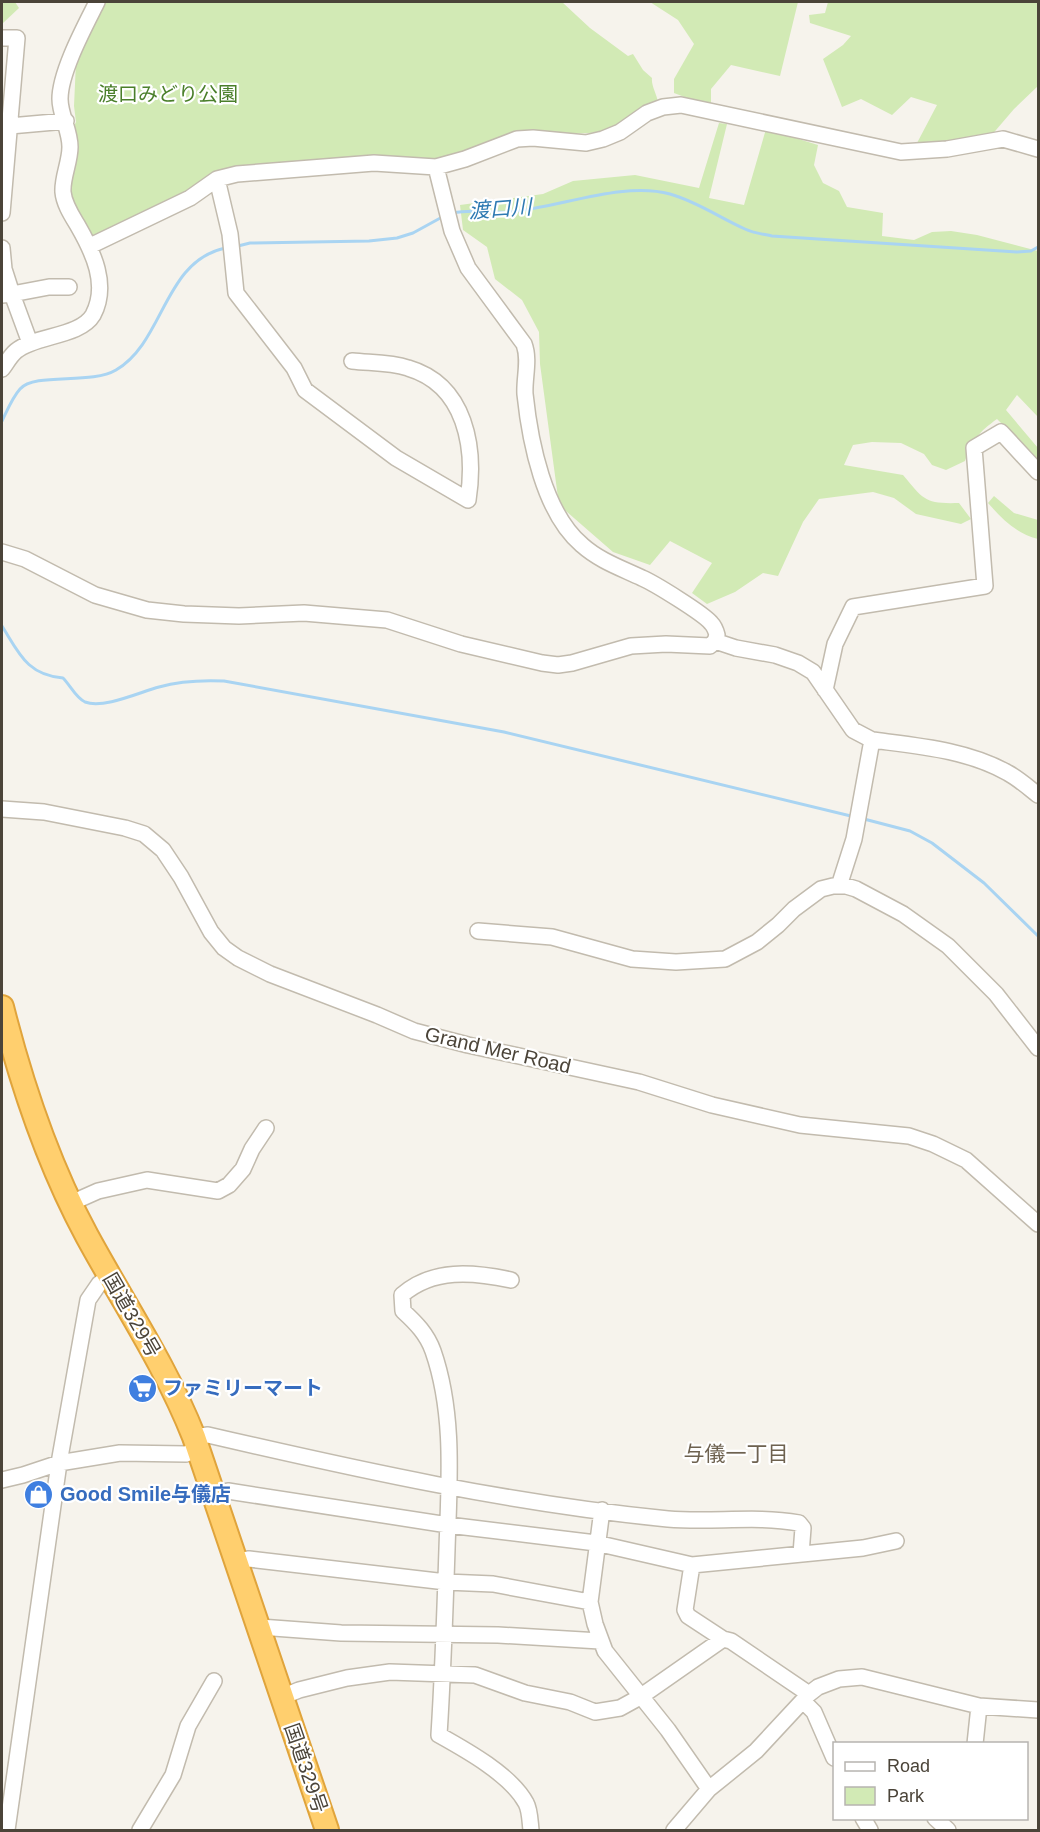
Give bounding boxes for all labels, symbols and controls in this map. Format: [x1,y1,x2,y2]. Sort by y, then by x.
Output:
park label: 渡口みどり公園 [98,83,238,105]
water label: 渡口川 [468,195,534,222]
street label: Grand Mer Road [423,1023,573,1077]
street label: 国道329号 [99,1269,165,1361]
supermarket icon: ファミリーマート [126,1372,158,1404]
place label: ファミリーマート [163,1377,323,1399]
district label: 与儀一丁目 [684,1442,789,1465]
shop icon: Good Smile与儀店 [23,1478,55,1510]
place label: Good Smile与儀店 [60,1483,231,1505]
street label: 国道329号 [280,1720,332,1816]
legend [833,1742,1028,1820]
text: Road [887,1756,930,1776]
text: Park [887,1786,925,1806]

